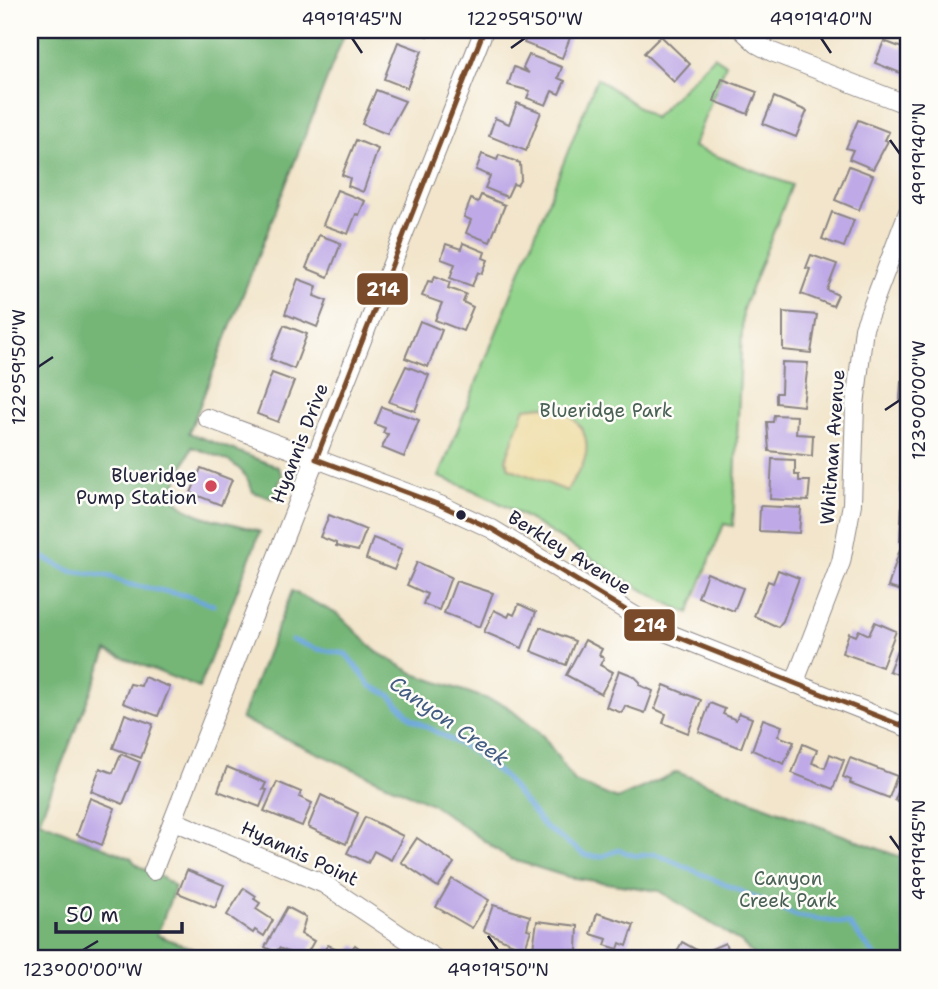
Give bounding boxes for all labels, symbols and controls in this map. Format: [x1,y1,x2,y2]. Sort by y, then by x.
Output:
text: 49°19'45"N [302,7,402,31]
text: 122°59'50"W [467,7,583,31]
text: 49°19'40"N [769,7,873,31]
text: 49°19'40"N [907,102,931,206]
line badge: 214 [356,272,409,306]
text: 214 [366,277,401,302]
text: 122°59'50"W [7,309,31,425]
text: 123°00'00"W [907,340,931,460]
street label: Whitman Avenue [815,368,850,526]
street label: Hyannis Drive [265,379,334,507]
park label: Blueridge Park [539,398,673,423]
place label: Blueridge Pump Station [76,463,197,510]
marker: Blueridge Pump Station [203,478,219,494]
street label: Berkley Avenue [503,505,636,600]
unlabelled marker [454,508,468,522]
line badge: 214 [623,608,676,642]
text: 214 [633,613,668,638]
water label: Canyon Creek [384,669,514,773]
text: 49°19'45"N [907,800,931,900]
street label: Hyannis Point [237,815,363,892]
park label: Canyon Creek Park [739,866,837,913]
scale bar [56,891,182,935]
text: 50 m [66,901,119,929]
text: 123°00'00"W [23,958,143,982]
text: 49°19'50"N [447,958,549,982]

